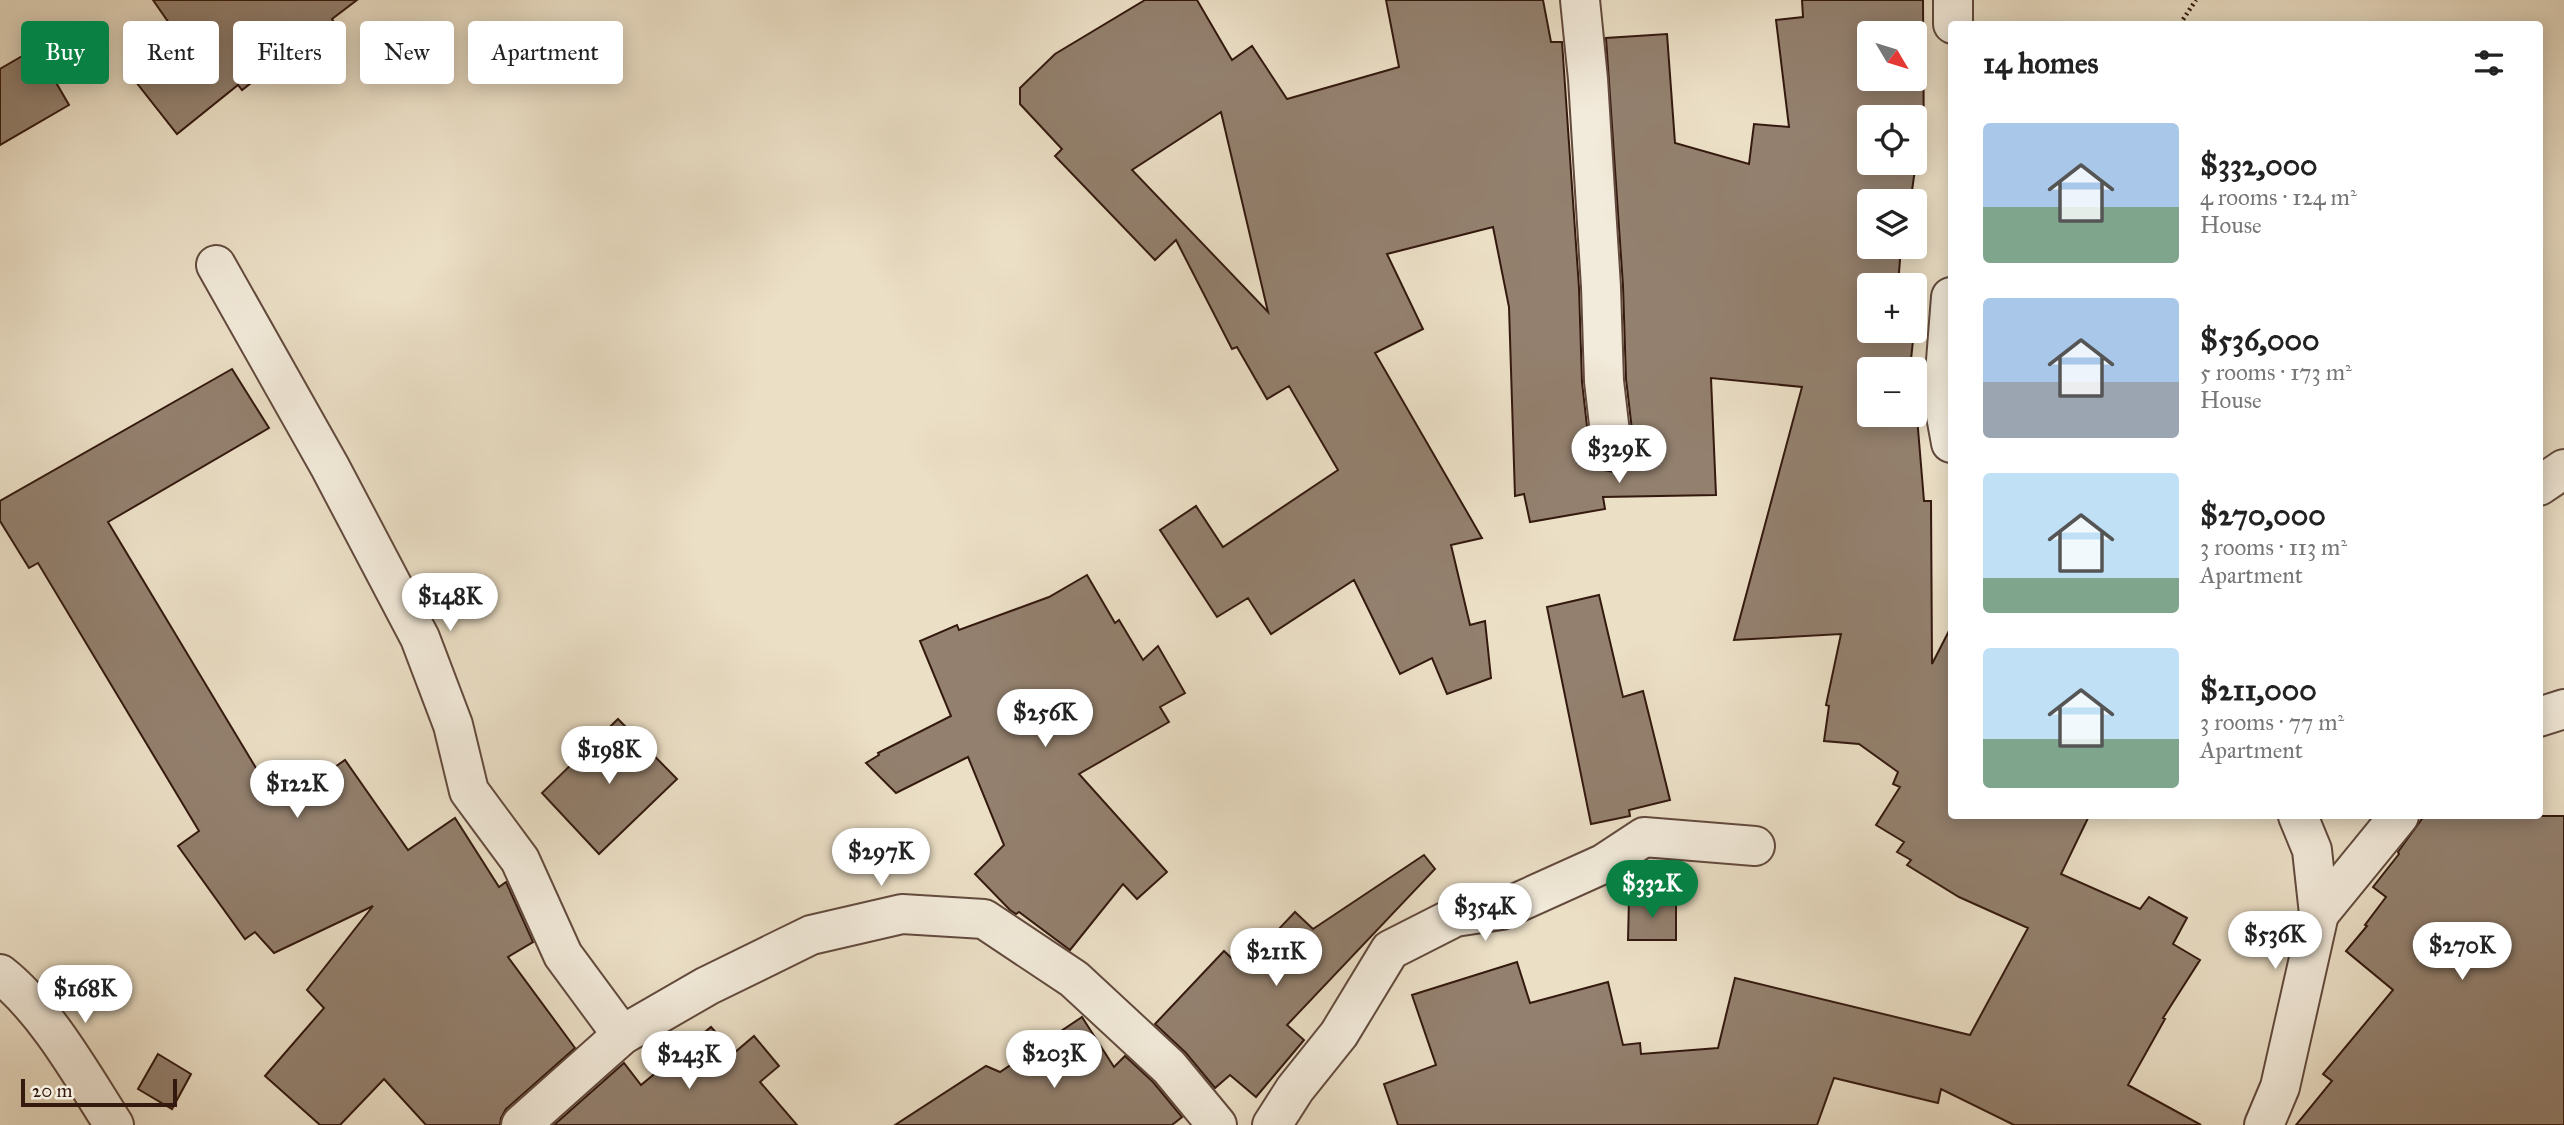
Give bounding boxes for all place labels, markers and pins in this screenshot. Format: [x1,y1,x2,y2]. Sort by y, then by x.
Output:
pin: $329K [1570,426,1668,485]
pin: $148K [401,574,499,633]
pin: $256K [996,690,1094,749]
pin: $198K [560,726,658,786]
pin: $122K [248,760,346,820]
pin: $297K [832,828,930,888]
pin: $332K [1603,860,1701,920]
pin: $354K [1436,884,1534,943]
pin: $536K [2226,912,2324,971]
pin: $270K [2413,922,2511,982]
pin: $211K [1227,928,1325,988]
pin: $168K [36,965,134,1025]
pin: $203K [1005,1030,1103,1090]
pin: $243K [640,1032,738,1091]

